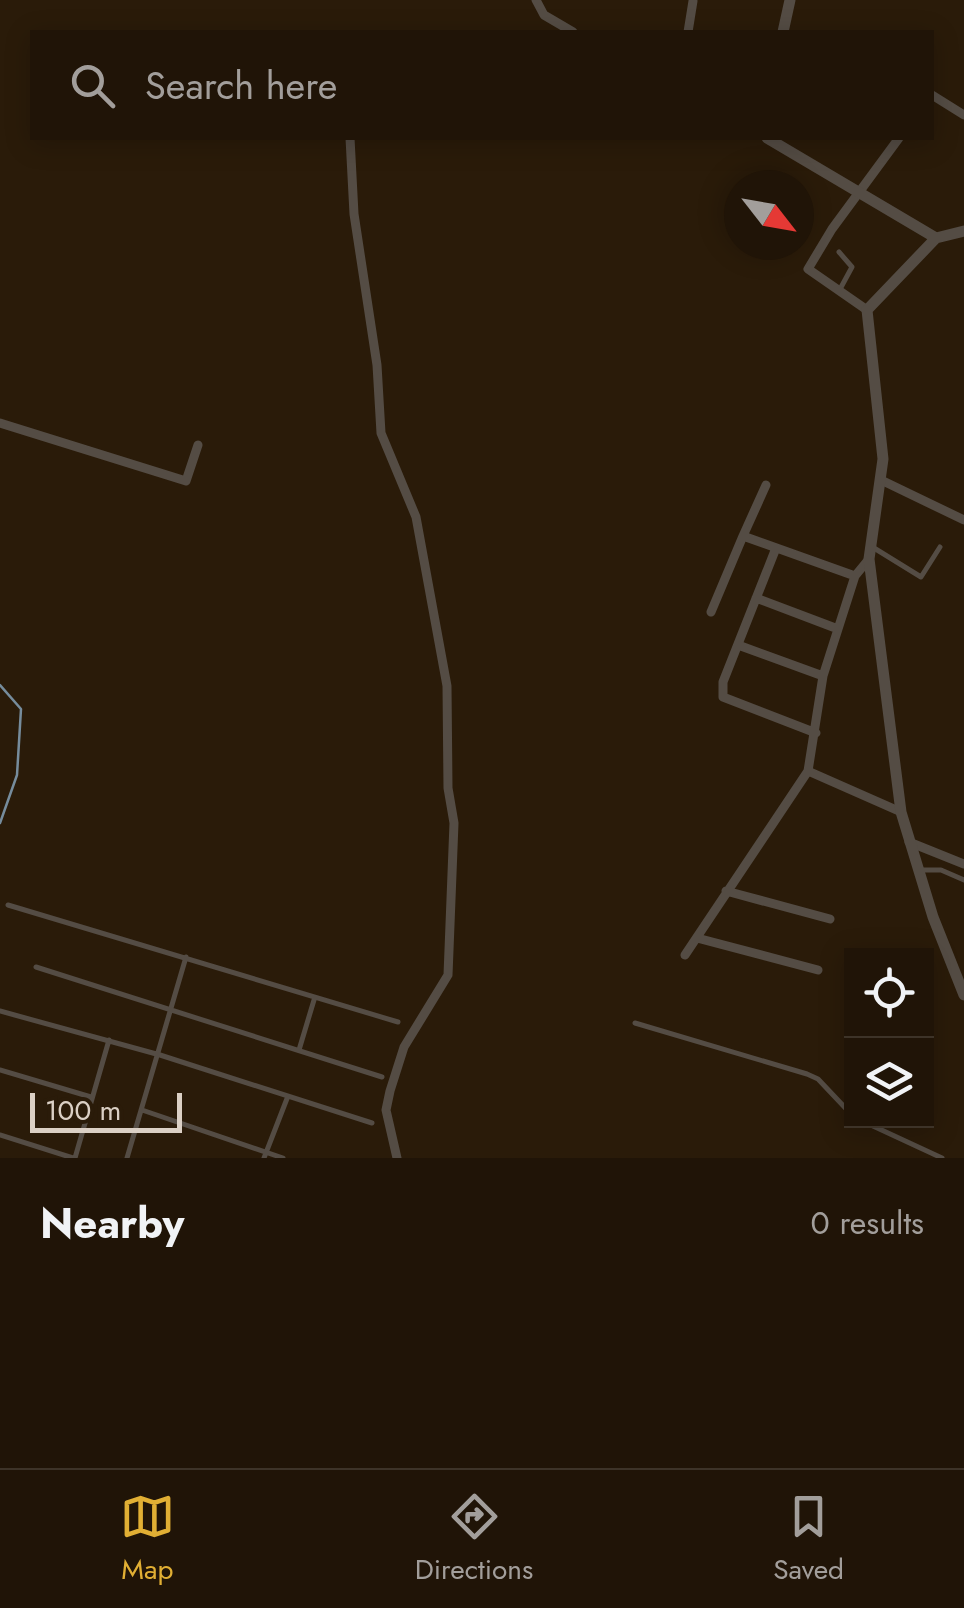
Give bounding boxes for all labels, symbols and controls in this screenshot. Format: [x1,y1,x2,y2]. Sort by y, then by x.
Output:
search box [30,30,934,140]
icon: search [65,58,120,113]
text: Search here [145,58,337,113]
north arrow [724,170,814,260]
map controls [844,948,934,1128]
button: locate [844,948,934,1038]
button: layers [844,1038,934,1128]
scale bar [30,1088,182,1132]
text: 100 m [45,1090,121,1131]
text: Nearby [40,1193,184,1254]
text: 0 results [811,1200,924,1246]
tab: Map [120,1489,175,1590]
tab: Directions [415,1489,533,1590]
tab: Saved [773,1489,844,1590]

